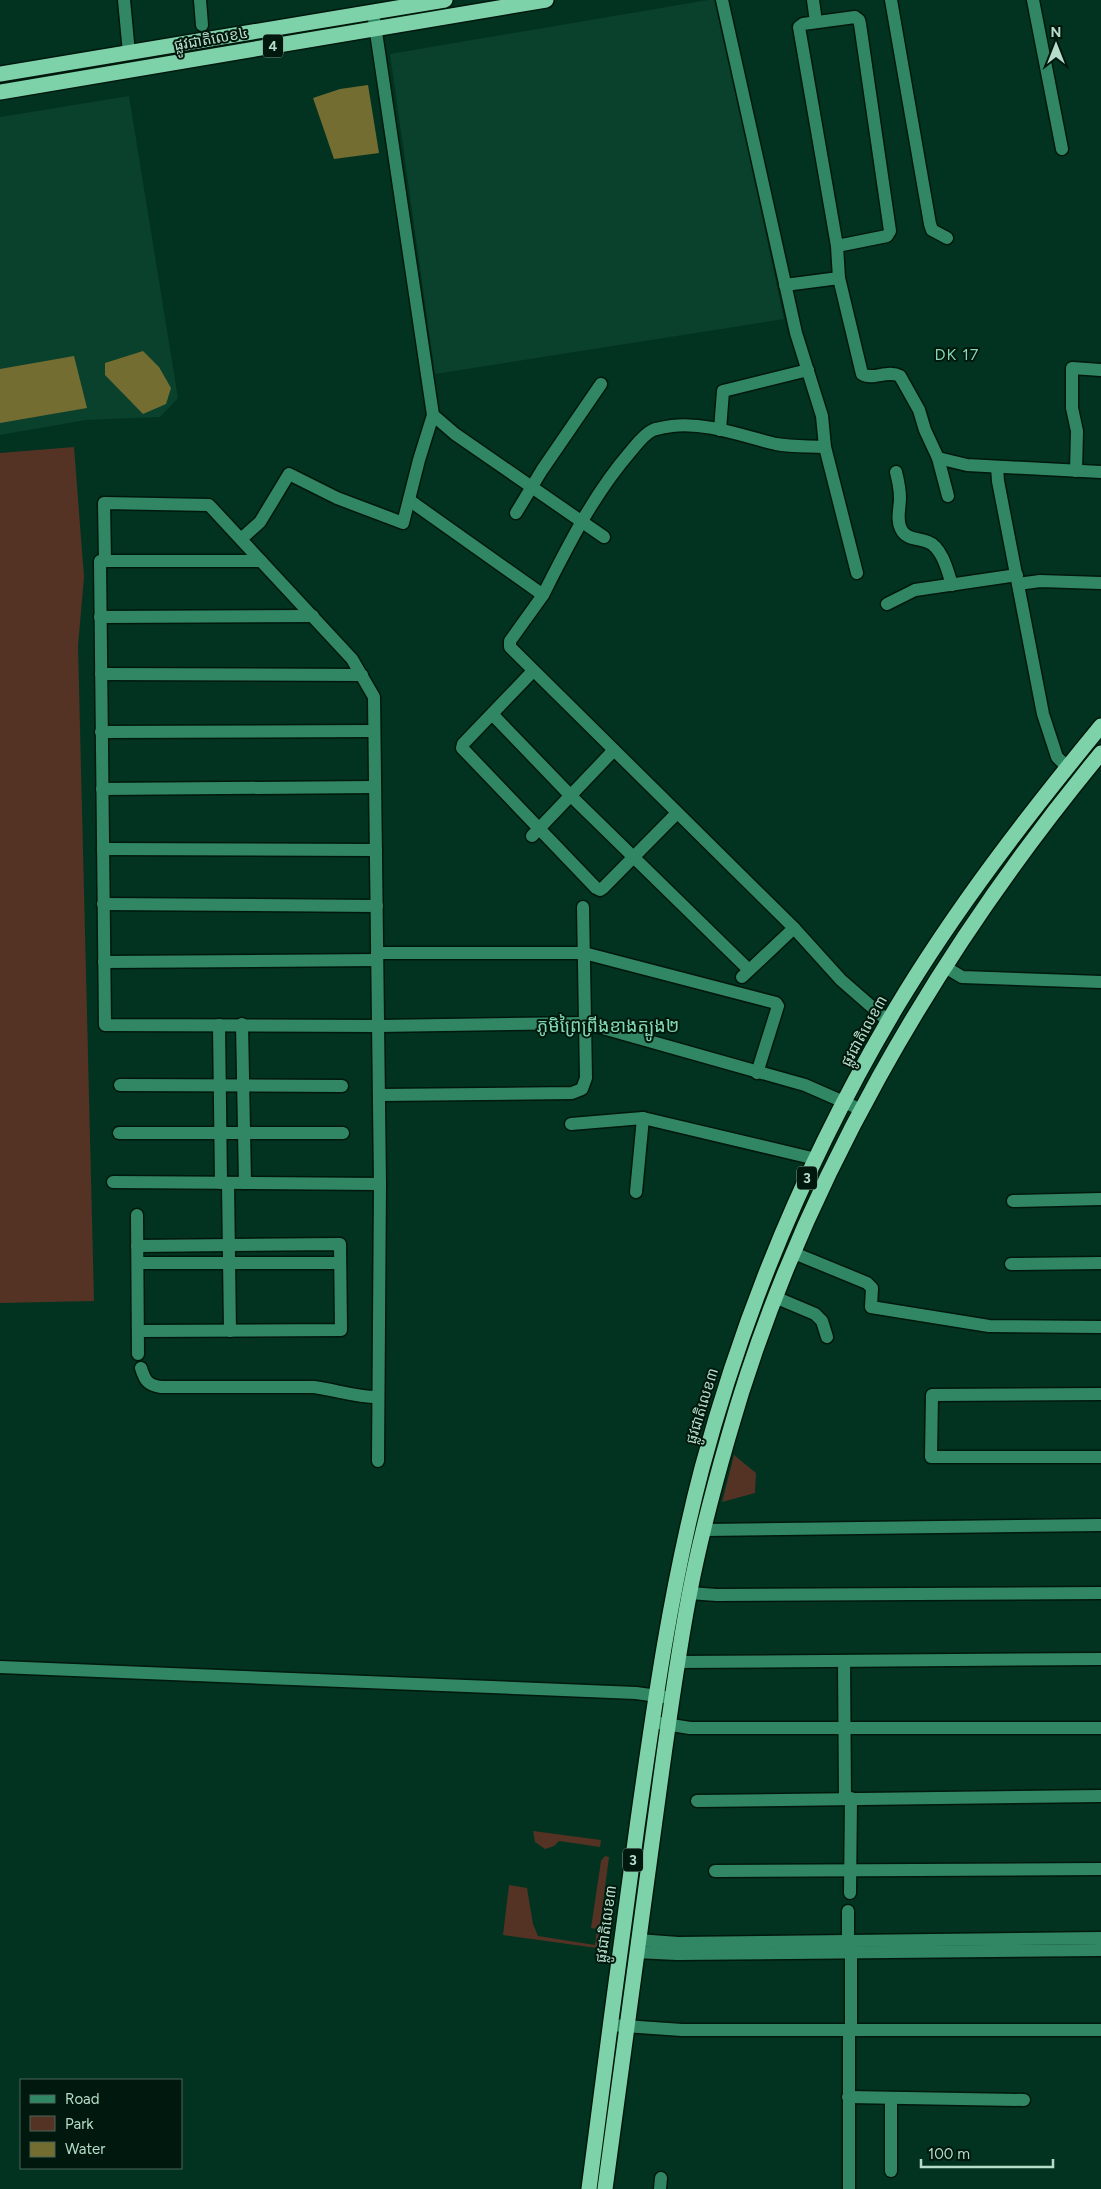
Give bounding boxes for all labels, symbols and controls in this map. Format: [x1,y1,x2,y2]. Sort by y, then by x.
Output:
north arrow [1031,20,1081,70]
street label: ផ្លូវជាតិលេខ៤ [172,24,250,59]
text: N [1051,24,1061,41]
road number: 4 [263,34,283,58]
district label: DK 17 [935,345,979,364]
street label: ផ្លូវជាតិលេខ៣ [837,992,895,1072]
district label: ភូមិព្រៃព្រីងខាងត្បូង២ [537,1014,679,1042]
road number: 3 [797,1166,817,1190]
street label: ផ្លូវជាតិលេខ៣ [682,1366,726,1447]
road number: 3 [623,1848,643,1872]
street label: ផ្លូវជាតិលេខ៣ [592,1884,625,1965]
legend [20,2079,182,2169]
text: Road [65,2090,100,2108]
text: Park [65,2115,94,2133]
scale bar [921,2136,1054,2168]
text: Water [65,2140,105,2158]
text: 100 m [928,2145,970,2163]

